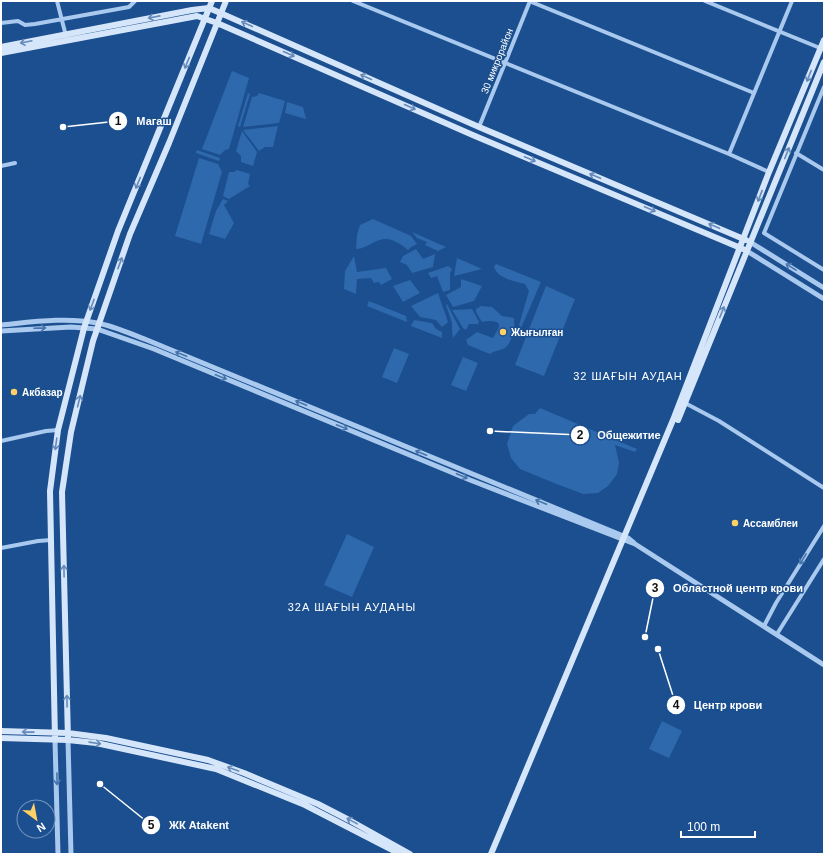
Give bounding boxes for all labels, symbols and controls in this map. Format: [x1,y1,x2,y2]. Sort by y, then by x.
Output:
one-way arrow [148,14,161,22]
one-way arrow [242,20,254,28]
street label: 30 микрорайон [479,27,515,95]
one-way arrow [20,38,33,46]
one-way arrow [282,51,294,58]
one-way arrow [183,56,191,68]
one-way arrow [805,69,812,81]
one-way arrow [361,73,373,80]
one-way arrow [404,104,416,112]
callout: Магаш [108,109,180,132]
text: 1 [115,114,122,128]
text: Магаш [136,115,172,127]
one-way arrow [784,147,791,159]
one-way arrow [523,156,535,163]
one-way arrow [589,171,601,179]
one-way arrow [134,177,142,189]
one-way arrow [756,190,764,202]
one-way arrow [643,206,655,214]
one-way arrow [709,222,721,230]
one-way arrow [117,256,124,269]
one-way arrow [785,263,797,271]
one-way arrow [88,298,96,310]
one-way arrow [719,306,726,318]
one-way arrow [33,324,46,332]
marker: Жығылған [498,327,508,337]
place label: Жығылған [510,327,563,338]
one-way arrow [175,349,187,357]
district label: 32 ШАҒЫН АУДАН [573,370,683,382]
one-way arrow [215,374,227,381]
marker: Акбазар [9,387,19,397]
place label: Акбазар [22,387,63,398]
one-way arrow [75,394,83,407]
one-way arrow [295,399,307,406]
one-way arrow [335,423,347,431]
callout: Общежитие [570,423,669,446]
text: 2 [577,428,584,442]
text: Общежитие [597,429,661,441]
one-way arrow [53,437,60,450]
one-way arrow [415,448,427,456]
one-way arrow [455,473,467,480]
one-way arrow [536,498,548,505]
marker: Ассамблеи [730,518,740,528]
place label: Ассамблеи [743,518,798,529]
one-way arrow [799,553,807,564]
one-way arrow [60,565,68,578]
callout: Областной центр крови [645,577,811,600]
text: 3 [652,581,659,595]
text: Областной центр крови [673,582,803,594]
district label: 32А ШАҒЫН АУДАНЫ [288,601,416,613]
callout: Центр крови [666,693,770,716]
one-way arrow [63,695,71,708]
text: 4 [673,698,680,712]
text: Центр крови [694,699,762,711]
one-way arrow [22,728,35,736]
one-way arrow [88,739,101,747]
one-way arrow [227,764,239,772]
one-way arrow [53,772,61,785]
north arrow [16,799,56,839]
scale bar [681,813,755,839]
callout: ЖК Atakent [141,814,237,837]
one-way arrow [346,817,358,825]
text: 5 [148,818,155,832]
text: ЖК Atakent [168,819,229,831]
text: N [35,820,48,835]
text: 100 m [687,820,720,834]

